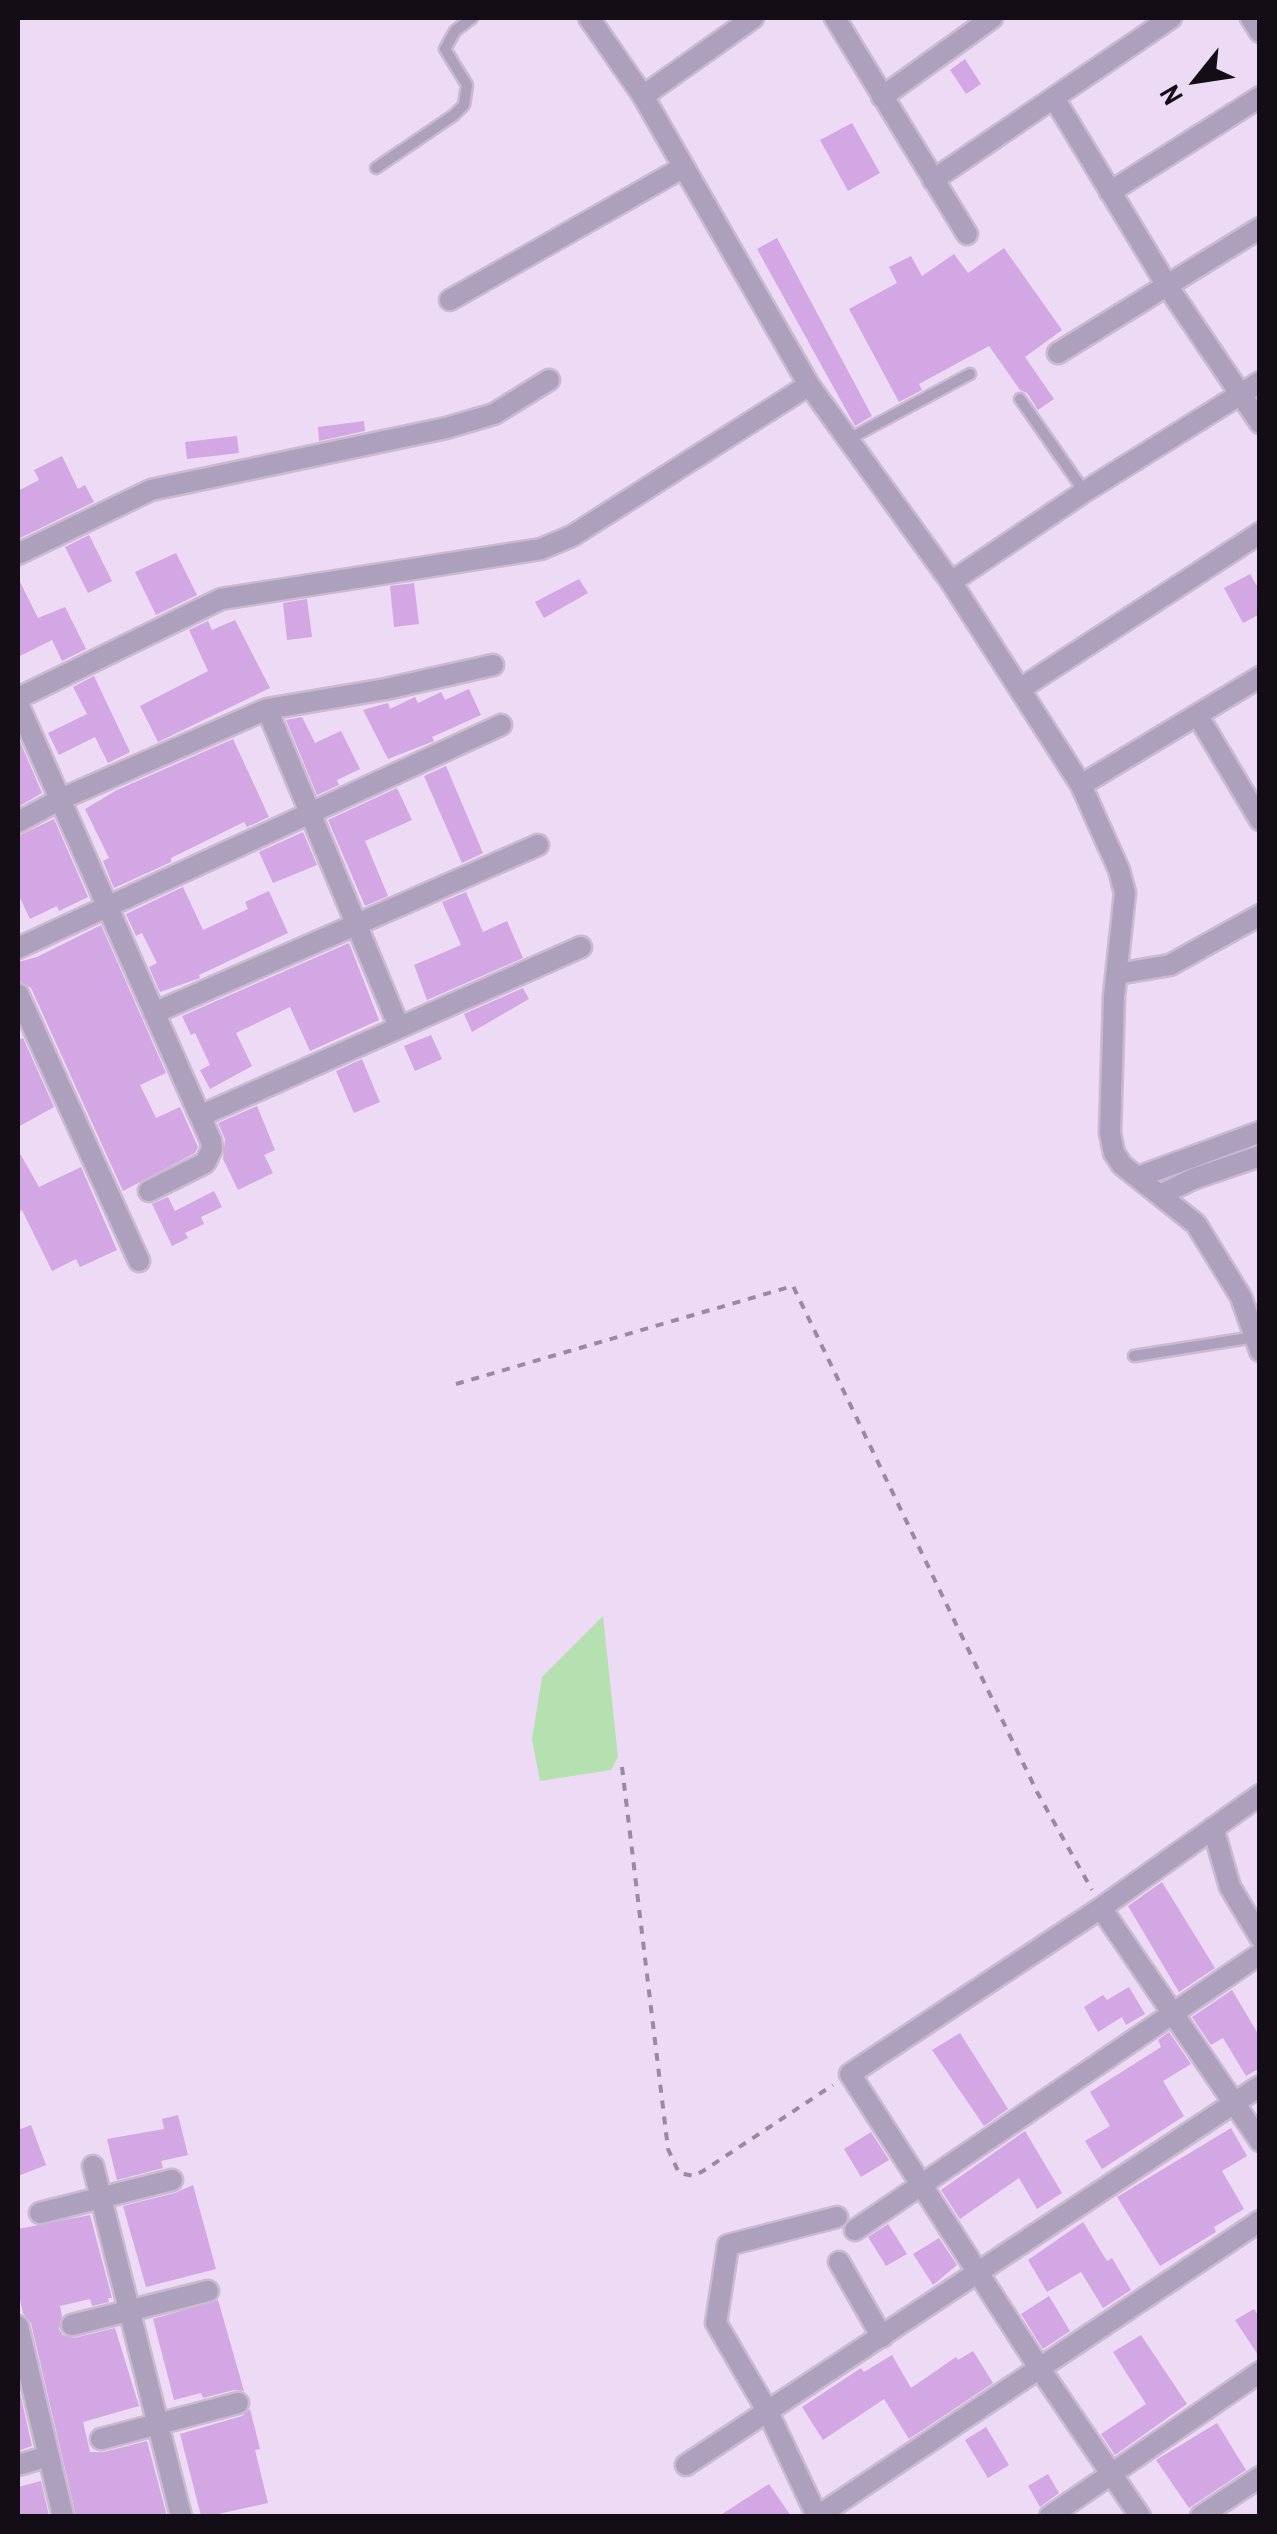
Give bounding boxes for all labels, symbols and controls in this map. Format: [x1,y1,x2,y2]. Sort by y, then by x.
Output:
north arrow [1147,30,1247,130]
text: N [1150,78,1192,112]

